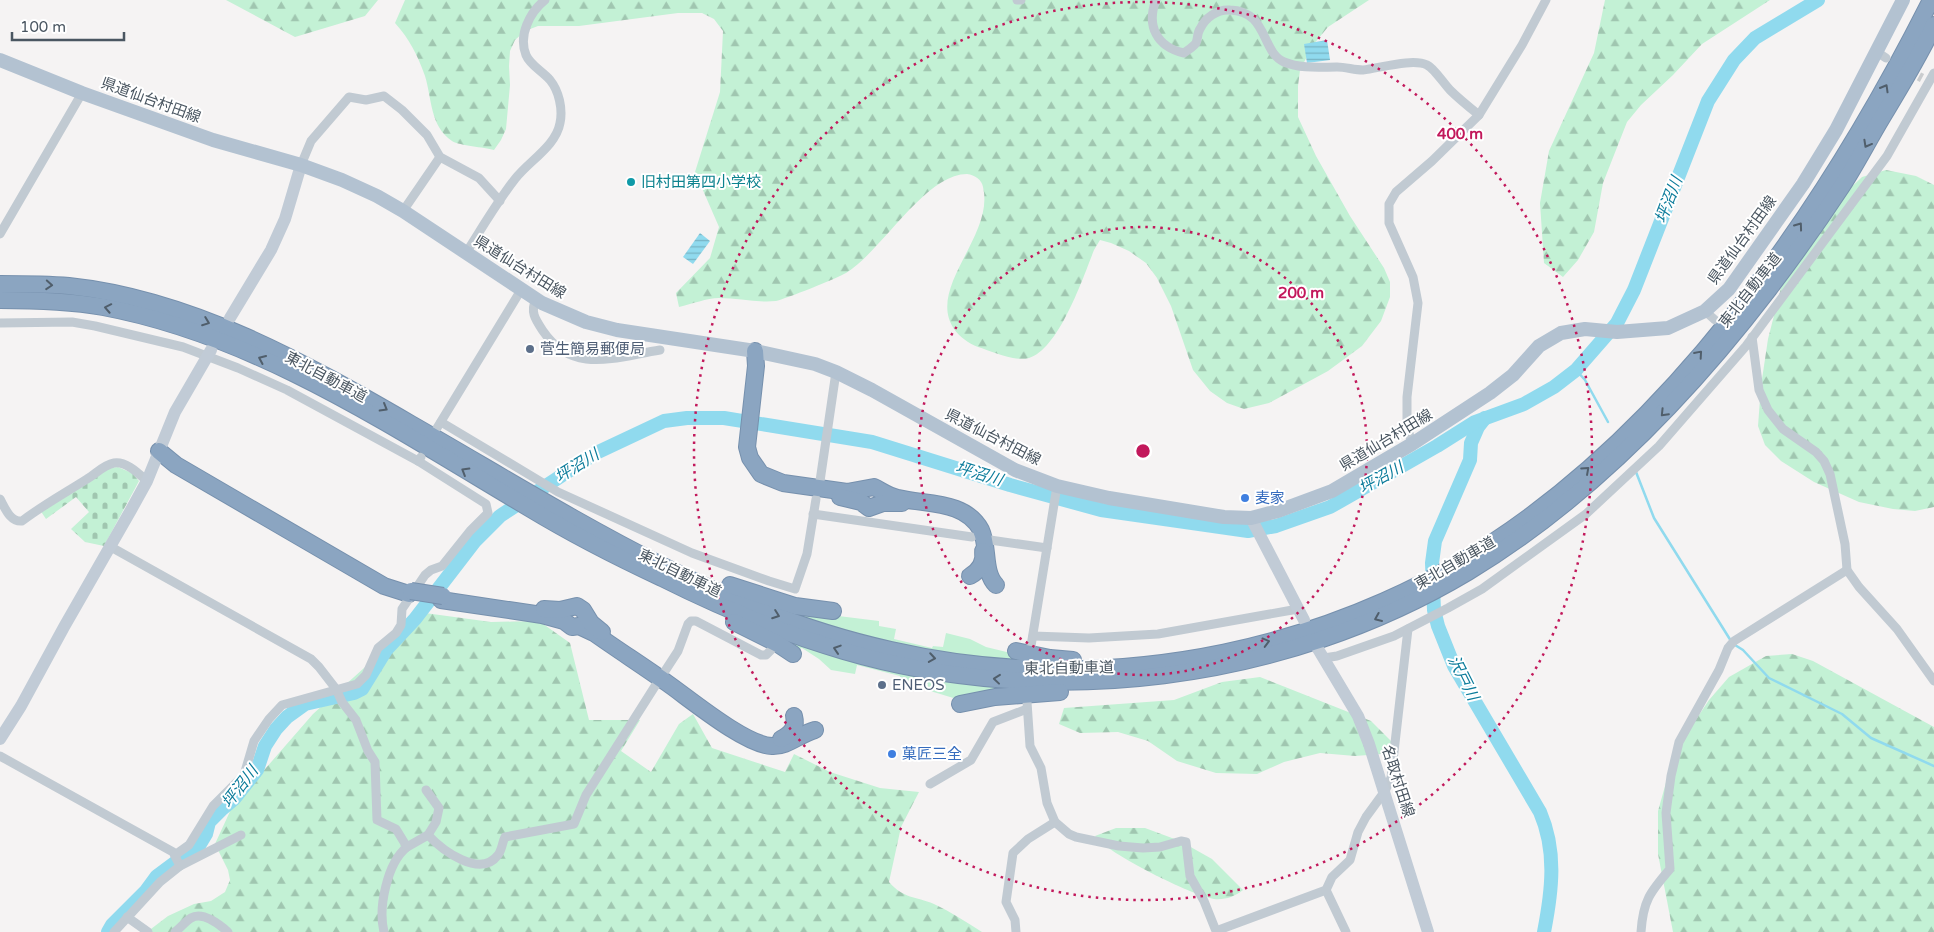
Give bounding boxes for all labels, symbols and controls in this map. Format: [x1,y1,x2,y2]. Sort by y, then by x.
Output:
scale bar [12,10,125,42]
text: 100 m [20,18,66,36]
street label: 県道仙台村田線 [99,74,203,126]
one-way arrow [1879,85,1889,94]
text: 400 m [1437,125,1483,143]
one-way arrow [1864,139,1874,148]
water label: 坪沼川 [1651,172,1688,226]
place label: 旧村田第四小学校 [641,173,761,191]
marker: 旧村田第四小学校 [625,176,637,188]
street label: 県道仙台村田線 [1704,192,1780,288]
one-way arrow [1793,222,1802,232]
street label: 県道仙台村田線 [471,232,569,302]
street label: 東北自動車道 [1715,249,1785,331]
one-way arrow [45,279,53,290]
text: 200 m [1278,284,1324,302]
one-way arrow [103,304,112,314]
one-way arrow [202,316,210,326]
place label: 菅生簡易郵便局 [540,340,645,358]
marker: 菅生簡易郵便局 [524,343,536,355]
street label: 東北自動車道 [282,348,370,406]
one-way arrow [1694,351,1703,360]
one-way arrow [258,354,267,365]
one-way arrow [378,401,387,411]
street label: 県道仙台村田線 [942,405,1044,469]
street label: 県道仙台村田線 [1336,405,1436,475]
one-way arrow [1661,407,1670,416]
centre of rings [1134,442,1152,460]
water label: 坪沼川 [551,444,604,487]
water label: 坪沼川 [953,457,1007,491]
water label: 坪沼川 [1355,457,1409,498]
one-way arrow [462,467,471,477]
one-way arrow [1580,467,1589,476]
place label: 麦家 [1255,489,1285,507]
marker: 麦家 [1239,492,1251,504]
street label: 東北自動車道 [1412,533,1498,593]
street label: 東北自動車道 [636,545,724,601]
one-way arrow [771,609,780,619]
one-way arrow [1374,611,1383,622]
one-way arrow [1262,638,1270,648]
one-way arrow [833,645,842,655]
water label: 沢戸川 [1443,652,1484,706]
one-way arrow [928,653,937,663]
street label: 東北自動車道 [1024,658,1114,678]
one-way arrow [992,674,1000,685]
place label: ENEOS [892,676,945,694]
marker: ENEOS [876,679,888,691]
street label: 名取村田線 [1378,743,1418,819]
place label: 菓匠三全 [902,745,962,763]
marker: 菓匠三全 [886,748,898,760]
water label: 坪沼川 [217,760,264,812]

